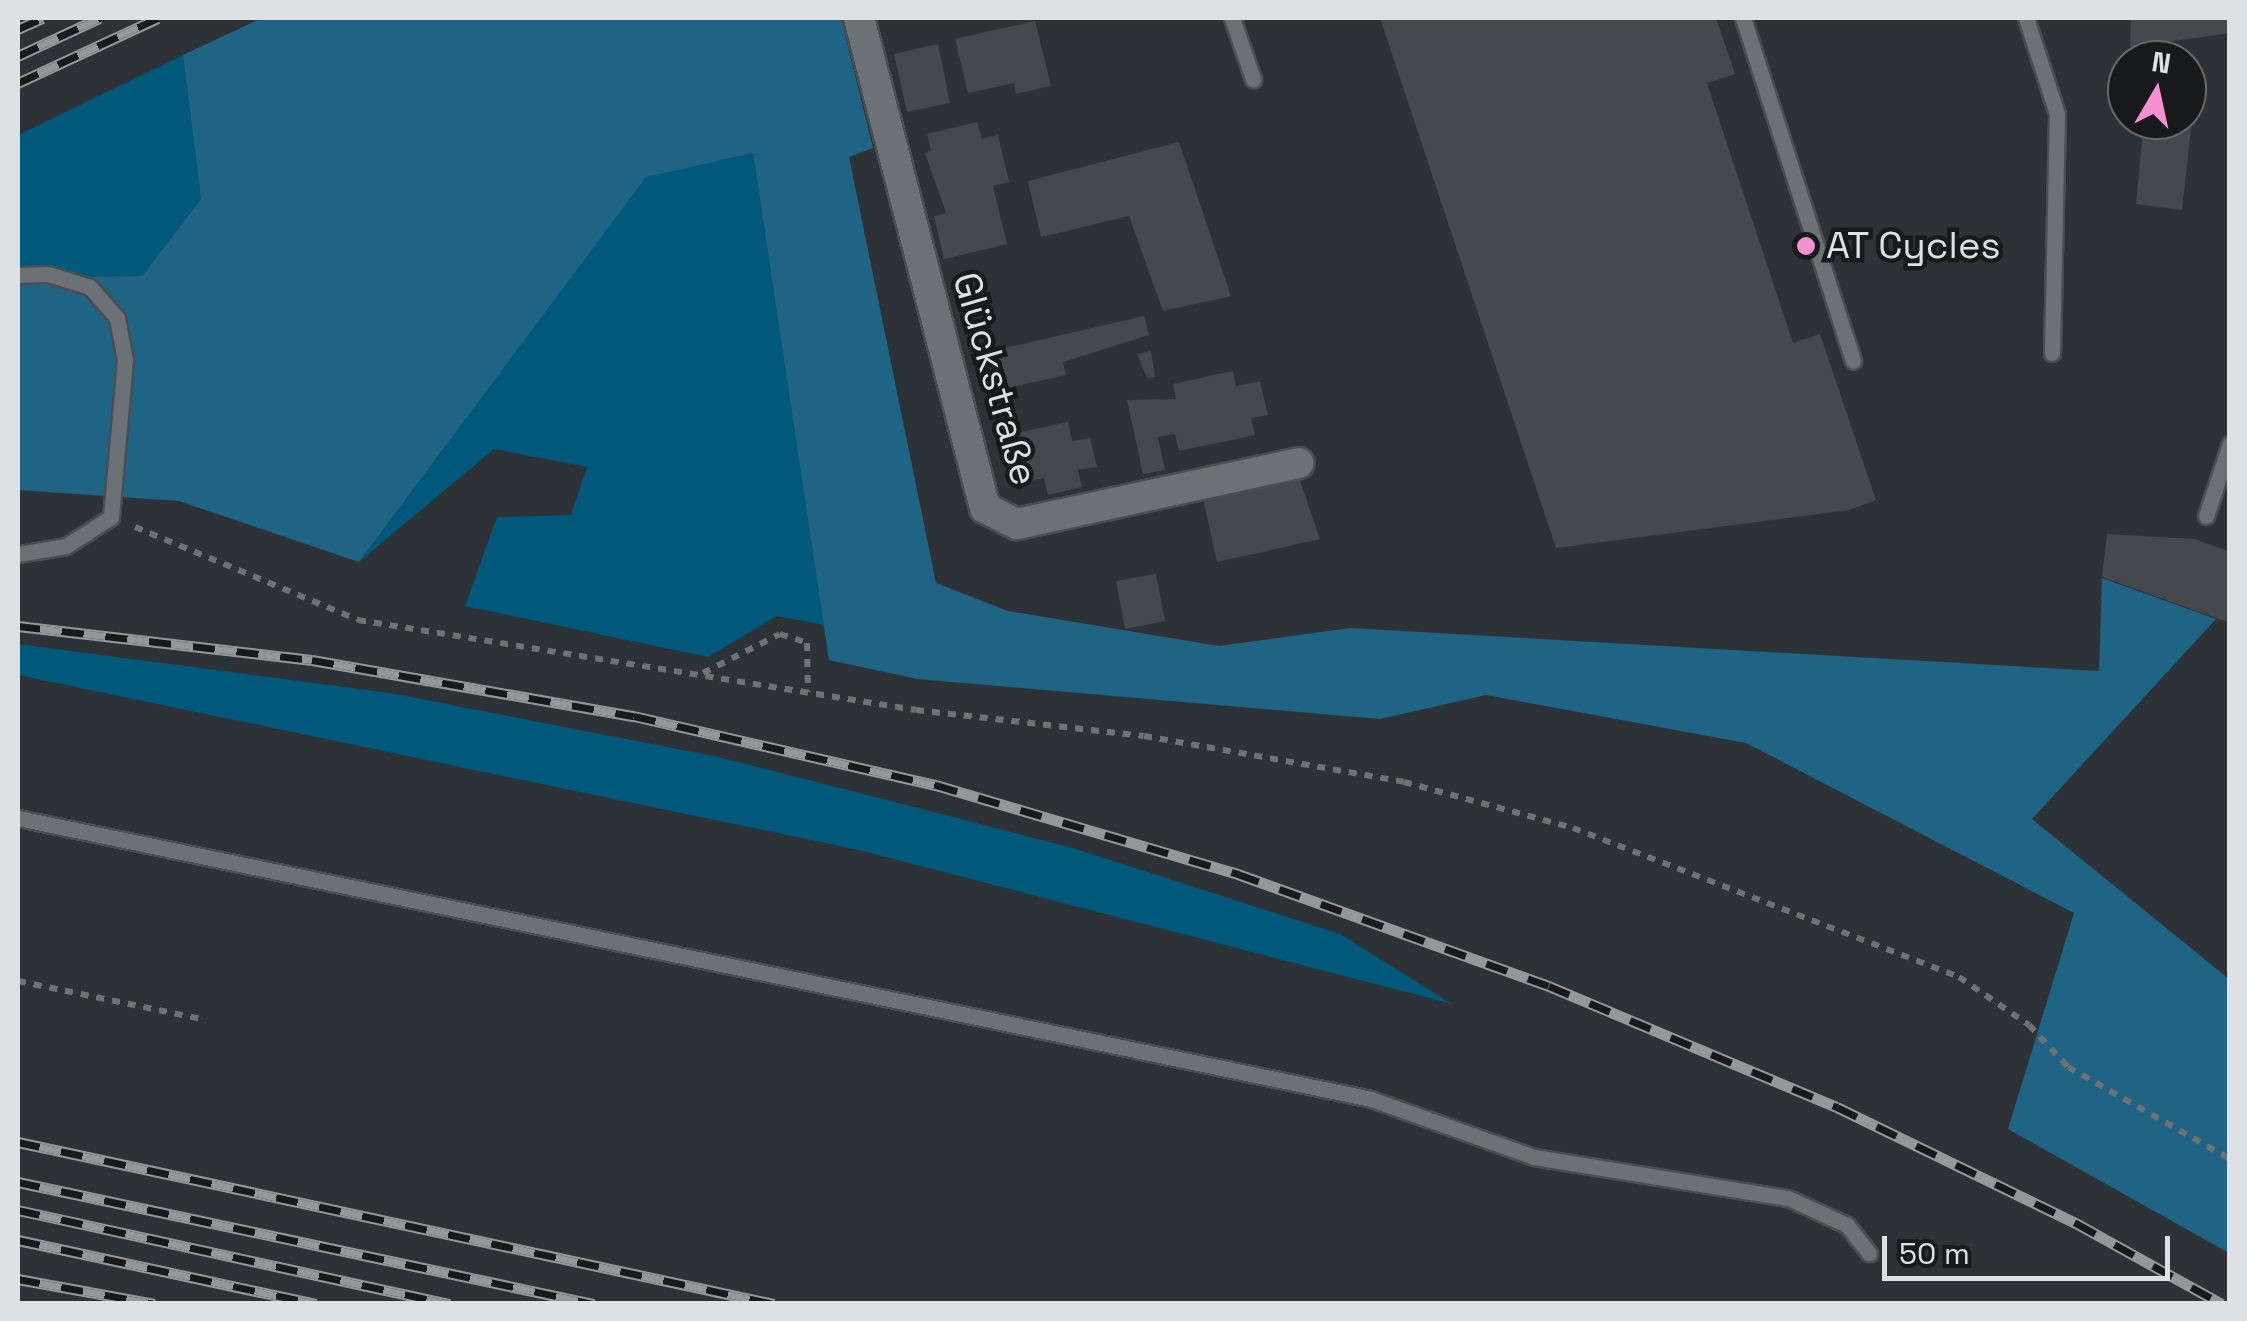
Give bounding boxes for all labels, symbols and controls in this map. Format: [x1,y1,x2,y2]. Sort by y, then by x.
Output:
north arrow [2107,40,2207,140]
text: N [2149,43,2173,82]
place label: AT Cycles [1826,223,2001,269]
marker: AT Cycles [1795,235,1817,257]
street label: Glückstraße [943,267,1047,491]
scale bar [1887,1216,2174,1278]
text: 50 m [1899,1234,1970,1273]

